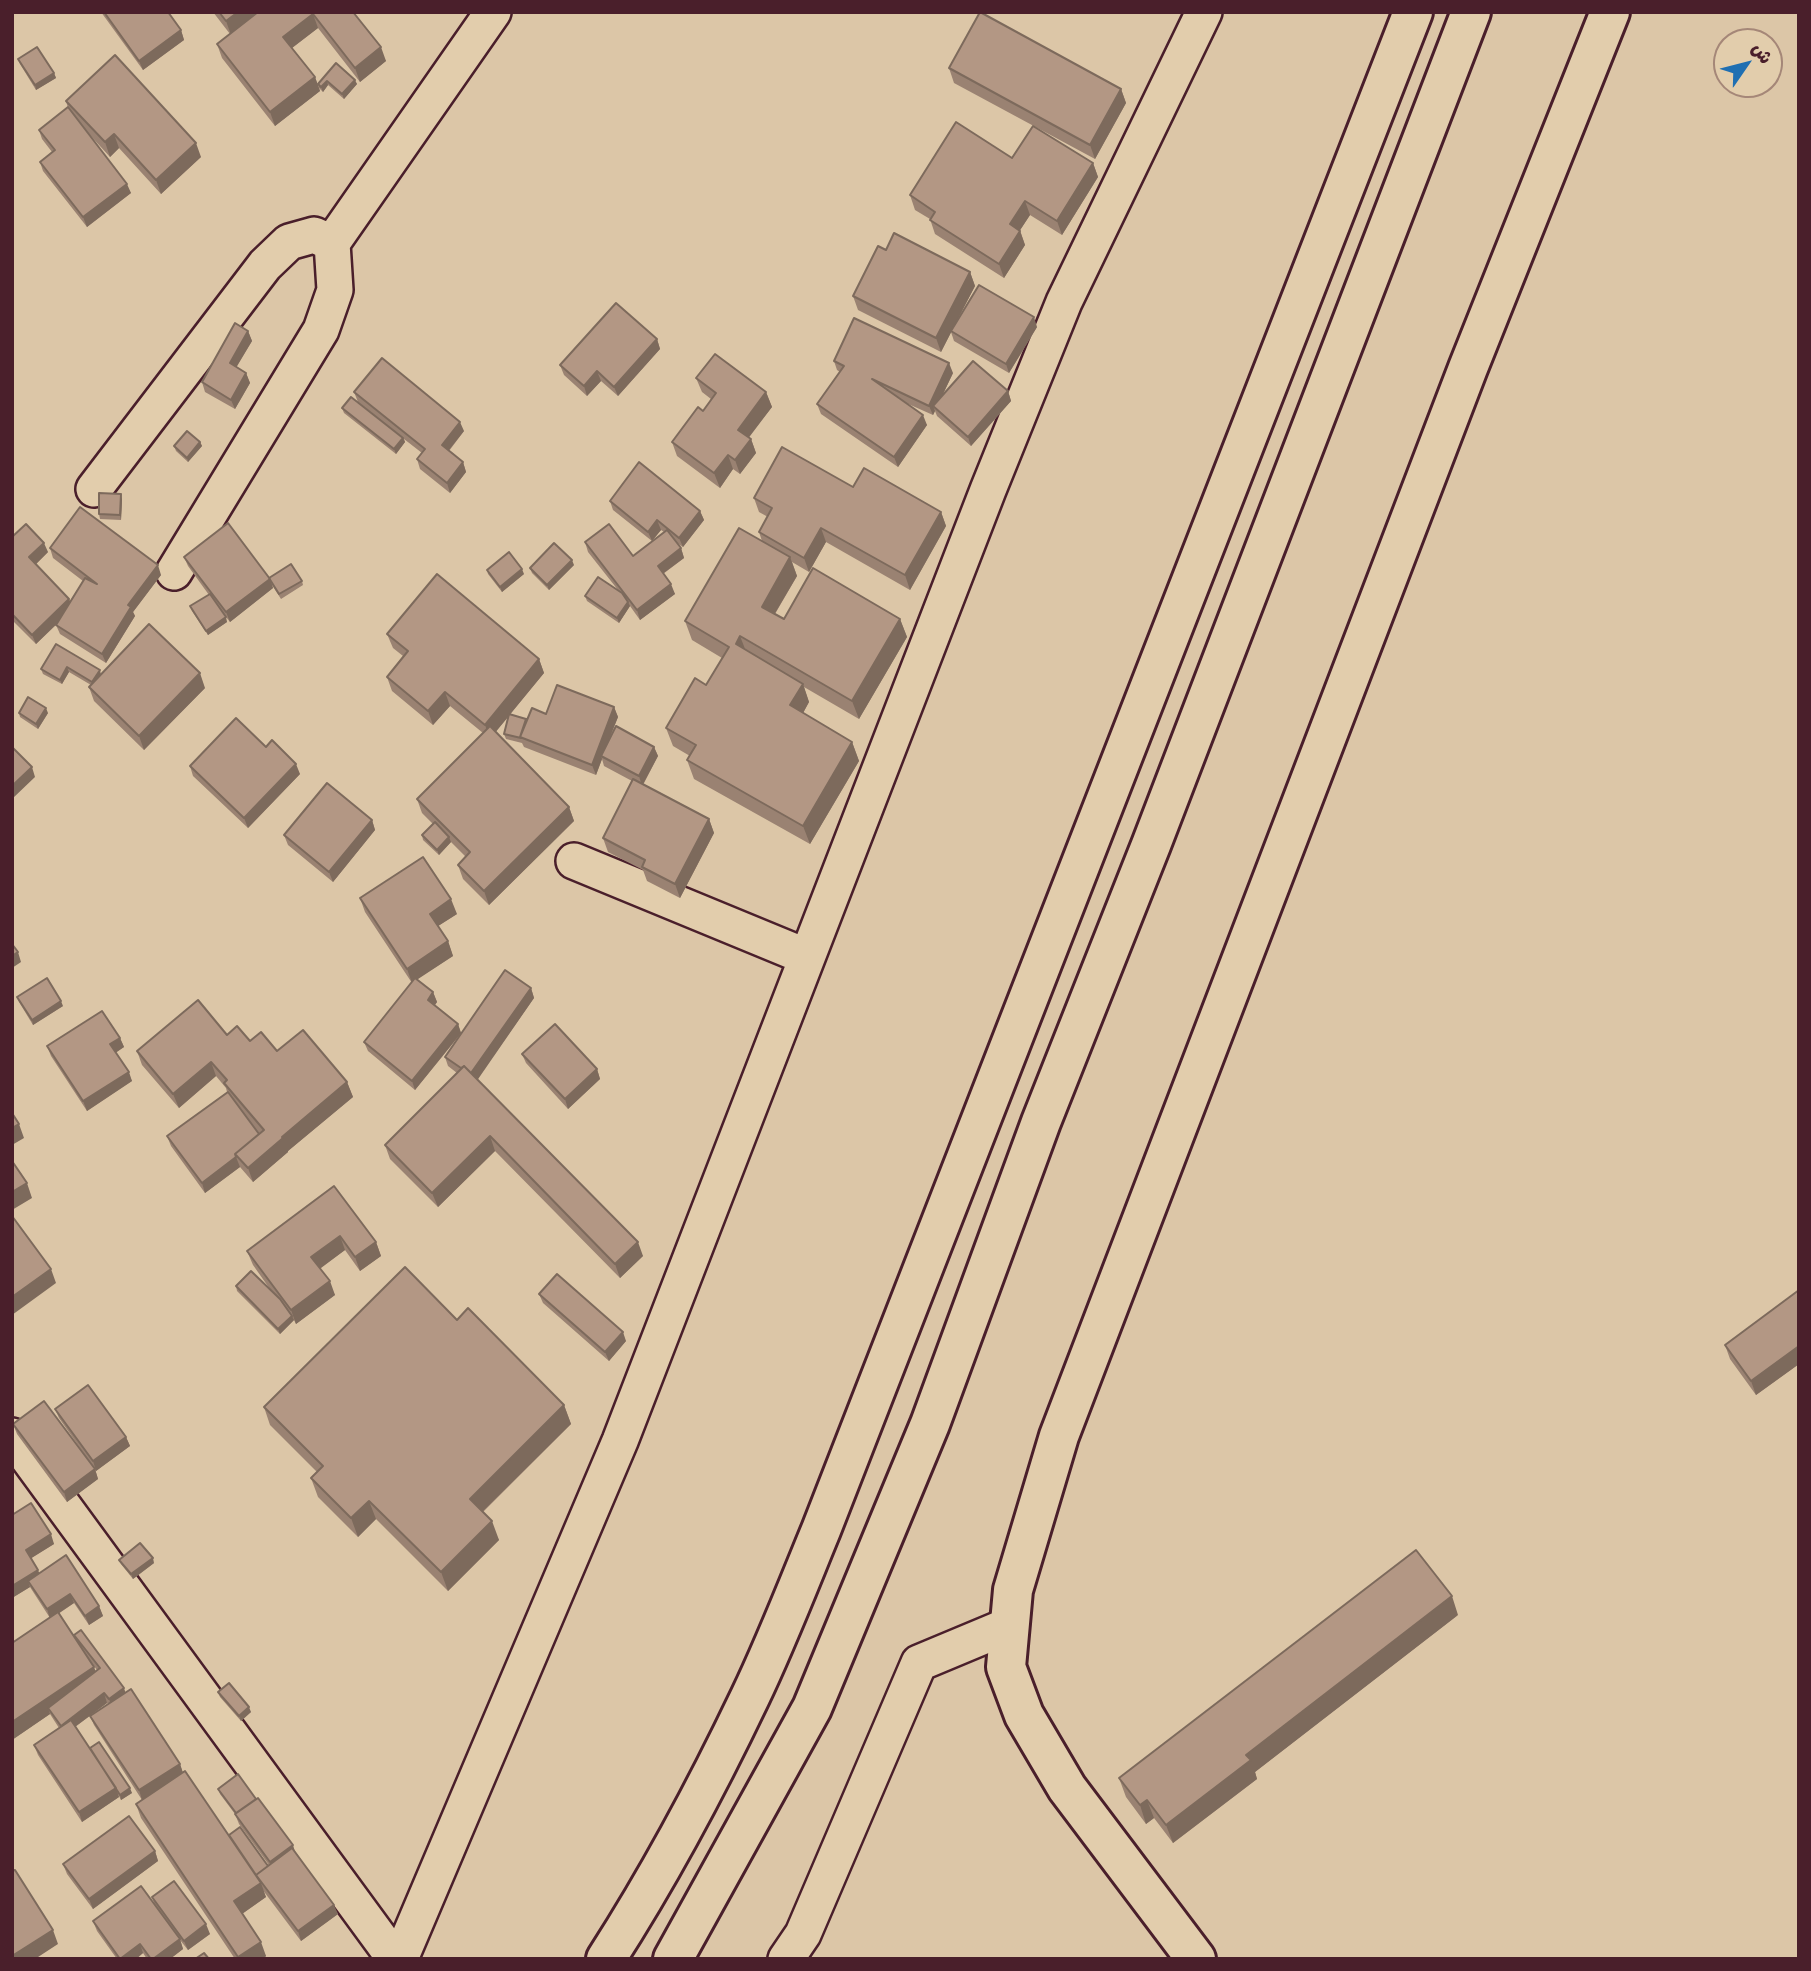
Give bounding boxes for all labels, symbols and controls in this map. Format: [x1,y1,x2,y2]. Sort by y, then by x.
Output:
north arrow [1713,28,1783,98]
text: ش [1746,36,1781,69]

